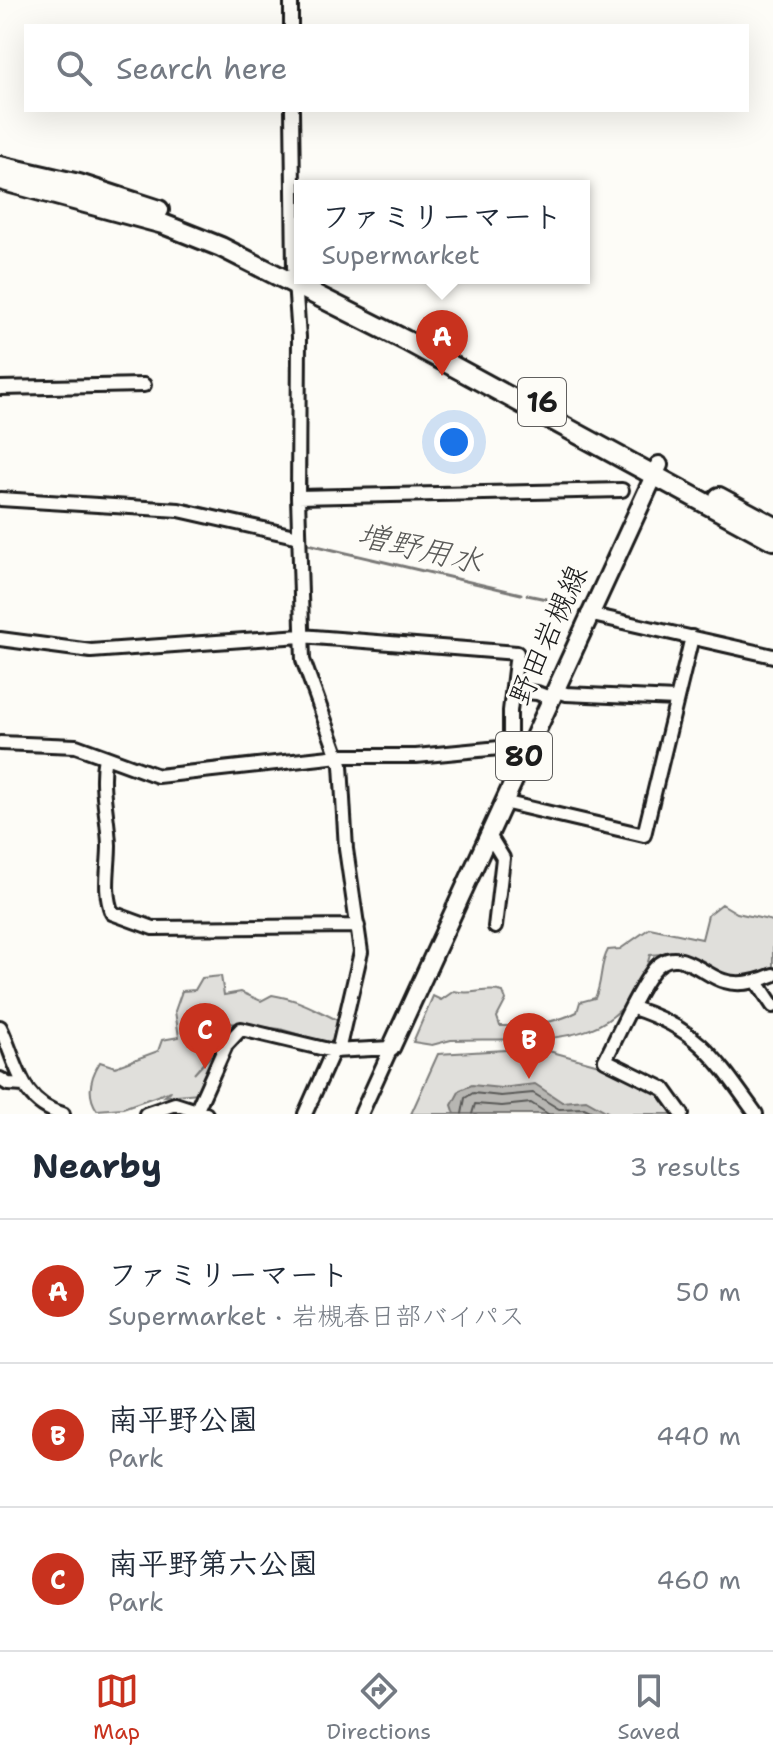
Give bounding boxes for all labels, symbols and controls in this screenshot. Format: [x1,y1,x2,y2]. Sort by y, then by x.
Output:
search box [24,24,749,112]
icon: search [52,46,96,90]
text: Search here [116,48,287,89]
popup [294,180,590,284]
text: ファミリーマート [321,196,563,237]
text: Supermarket [321,237,480,272]
pin: A [416,310,468,376]
road number: 16 [518,378,566,426]
your location [434,422,474,462]
water label: 増野用水 [353,512,487,583]
street label: 野田岩槻線 [498,558,597,712]
road number: 80 [496,732,552,780]
pin: C [179,1003,231,1069]
pin: B [503,1013,555,1079]
text: Nearby [32,1143,162,1189]
text: 3 results [629,1149,741,1184]
text: ファミリーマート [108,1254,349,1295]
text: A [48,1274,68,1309]
text: 50 m [676,1274,741,1309]
text: Supermarket · 岩槻春日部バイパス [108,1298,525,1333]
text: 南平野公園 [108,1399,258,1440]
text: B [50,1418,66,1453]
text: 440 m [656,1418,741,1453]
text: Park [108,1440,164,1475]
text: 南平野第六公園 [108,1543,318,1584]
text: C [50,1562,66,1597]
text: 460 m [656,1562,741,1597]
text: Park [108,1584,164,1619]
tab: Map [93,1669,140,1746]
tab: Directions [326,1669,431,1746]
tab: Saved [617,1669,680,1746]

